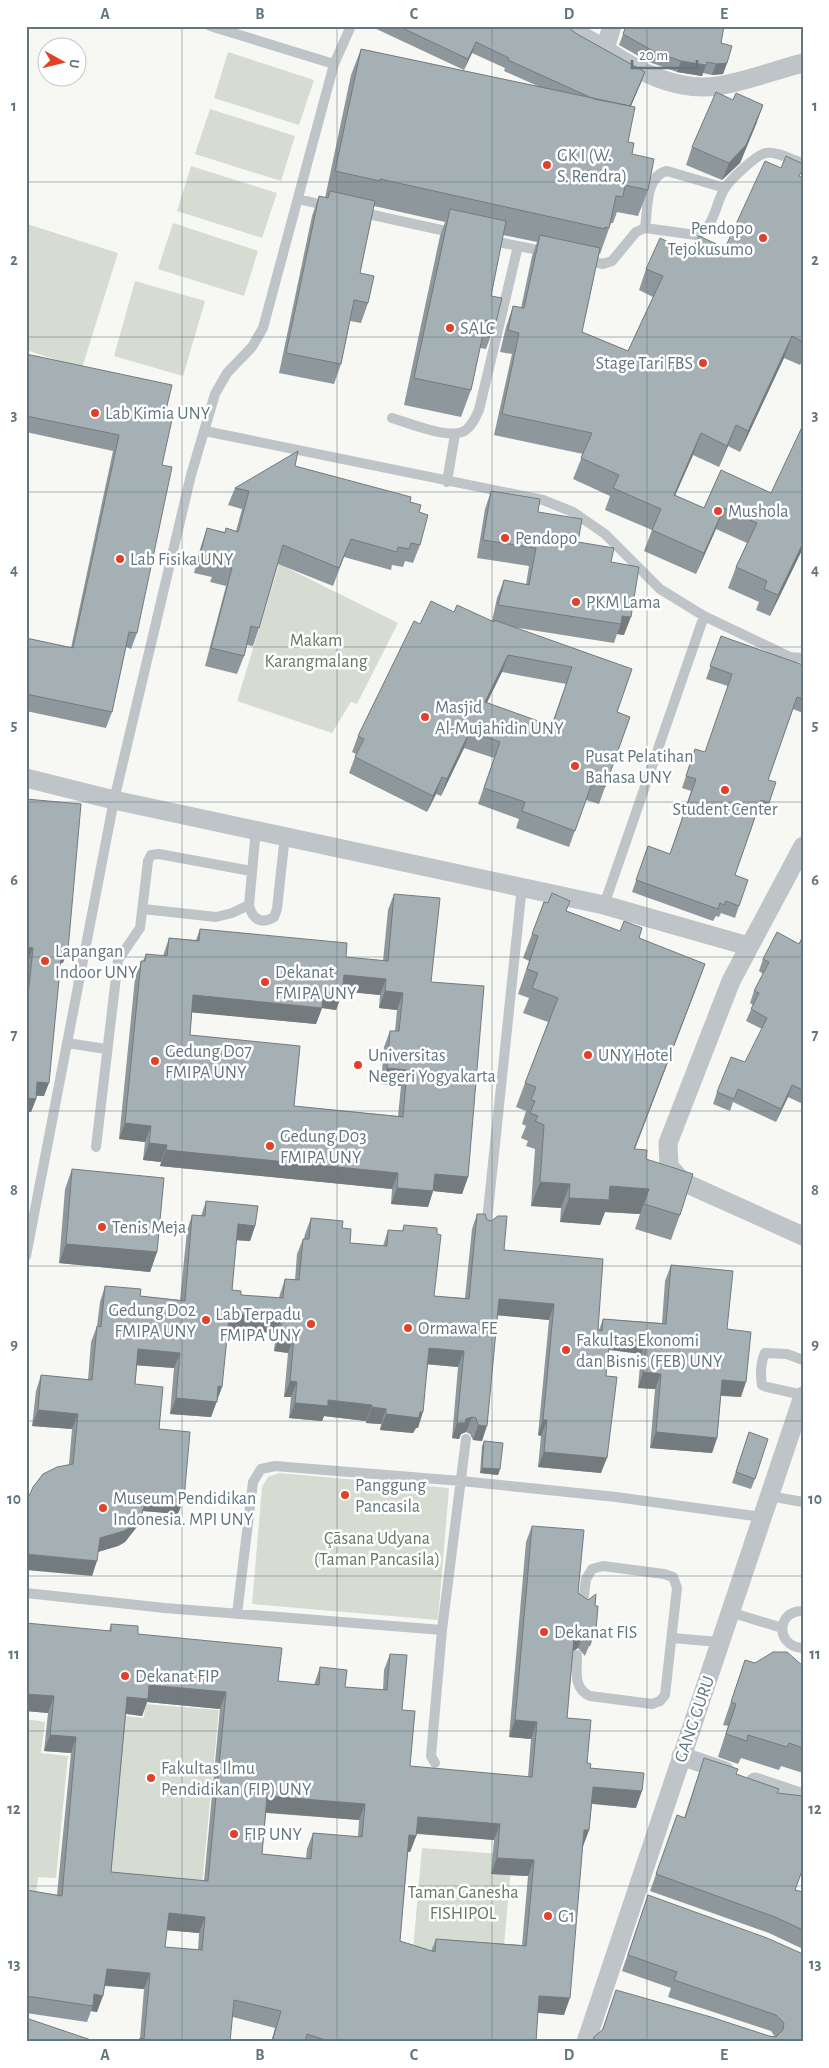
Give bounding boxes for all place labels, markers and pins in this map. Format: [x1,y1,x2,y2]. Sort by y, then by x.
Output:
place label: GK I (W. S. Rendra) [557,147,627,186]
marker: GK I (W. S. Rendra) [541,159,553,171]
place label: Pendopo Tejokusumo [667,220,753,259]
marker: Pendopo Tejokusumo [757,232,769,244]
place label: SALC [460,320,495,338]
marker: SALC [444,322,456,334]
place label: Stage Tari FBS [596,355,693,373]
marker: Stage Tari FBS [697,357,709,369]
place label: Lab Kimia UNY [105,405,211,423]
marker: Lab Kimia UNY [89,407,101,419]
place label: Mushola [728,503,789,521]
marker: Mushola [712,505,724,517]
place label: Pendopo [515,530,578,548]
marker: Pendopo [499,532,511,544]
place label: Lab Fisika UNY [130,551,234,569]
marker: Lab Fisika UNY [114,553,126,565]
place label: PKM Lama [586,594,661,612]
marker: PKM Lama [570,596,582,608]
place label: Masjid Al-Mujahidin UNY [435,699,564,738]
marker: Masjid Al-Mujahidin UNY [419,711,431,723]
place label: Pusat Pelatihan Bahasa UNY [585,748,694,787]
marker: Pusat Pelatihan Bahasa UNY [569,760,581,772]
marker: Student Center [719,784,731,796]
place label: Student Center [672,801,778,819]
place label: Lapangan Indoor UNY [55,943,138,982]
marker: Lapangan Indoor UNY [39,955,51,967]
place label: Dekanat FMIPA UNY [275,964,357,1003]
marker: Dekanat FMIPA UNY [259,976,271,988]
place label: Gedung D07 FMIPA UNY [165,1043,252,1082]
place label: Universitas Negeri Yogyakarta [368,1047,496,1086]
place label: UNY Hotel [598,1047,673,1065]
marker: UNY Hotel [582,1049,594,1061]
marker: Gedung D07 FMIPA UNY [149,1055,161,1067]
marker: Universitas Negeri Yogyakarta [352,1059,364,1071]
place label: Gedung D03 FMIPA UNY [280,1128,367,1167]
marker: Gedung D03 FMIPA UNY [264,1140,276,1152]
place label: Tenis Meja [112,1219,186,1237]
marker: Tenis Meja [96,1221,108,1233]
place label: Gedung D02 FMIPA UNY [109,1302,196,1341]
place label: Lab Terpadu FMIPA UNY [215,1306,301,1345]
marker: Gedung D02 FMIPA UNY [200,1314,212,1326]
marker: Lab Terpadu FMIPA UNY [305,1318,317,1330]
place label: Ormawa FE [418,1320,498,1338]
marker: Ormawa FE [402,1322,414,1334]
place label: Fakultas Ekonomi dan Bisnis (FEB) UNY [576,1332,723,1371]
marker: Fakultas Ekonomi dan Bisnis (FEB) UNY [560,1344,572,1356]
place label: Panggung Pancasila [355,1477,426,1516]
marker: Panggung Pancasila [339,1489,351,1501]
place label: Museum Pendidikan Indonesia. MPI UNY [113,1490,256,1529]
marker: Museum Pendidikan Indonesia. MPI UNY [97,1502,109,1514]
place label: Dekanat FIS [554,1624,637,1642]
marker: Dekanat FIS [538,1626,550,1638]
place label: Dekanat FIP [135,1668,219,1686]
marker: Dekanat FIP [119,1670,131,1682]
place label: Fakultas Ilmu Pendidikan (FIP) UNY [161,1760,312,1799]
marker: Fakultas Ilmu Pendidikan (FIP) UNY [145,1772,157,1784]
place label: FIP UNY [244,1826,303,1844]
marker: FIP UNY [228,1828,240,1840]
place label: G1 [558,1908,575,1926]
marker: G1 [542,1910,554,1922]

